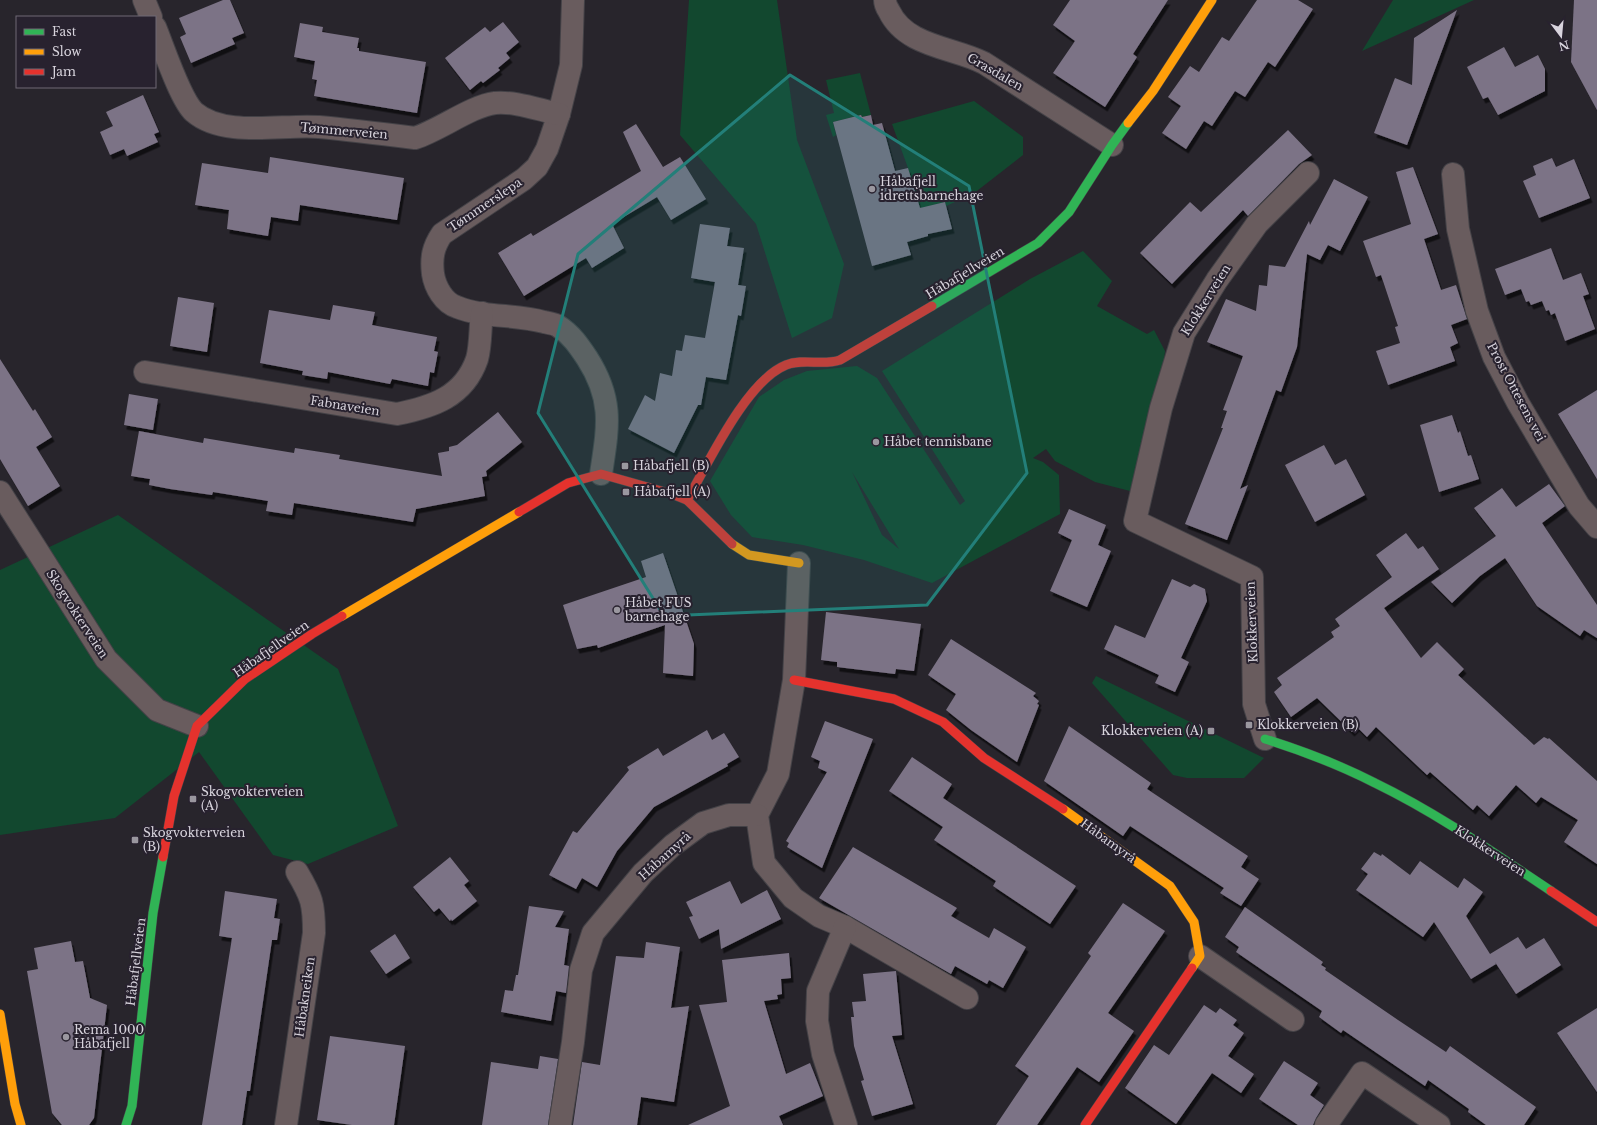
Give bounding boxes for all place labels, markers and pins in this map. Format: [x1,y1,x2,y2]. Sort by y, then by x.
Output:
place label: Håbafjell idrettsbarnehage [880,174,984,203]
marker: Håbafjell idrettsbarnehage [867,184,877,194]
place label: Håbet tennisbane [884,434,992,449]
marker: Håbet tennisbane [871,437,881,447]
place label: Håbafjell (B) [633,458,709,473]
marker: Håbafjell (B) [620,461,630,471]
place label: Håbafjell (A) [634,484,711,499]
marker: Håbafjell (A) [621,487,631,497]
place label: Håbet FUS barnehage [624,595,692,624]
marker: Håbet FUS barnehage [612,605,622,615]
place label: Klokkerveien (B) [1257,717,1359,732]
marker: Klokkerveien (B) [1244,720,1254,730]
place label: Klokkerveien (A) [1101,723,1203,738]
marker: Klokkerveien (A) [1206,726,1216,736]
place label: Skogvokterveien (A) [201,784,303,813]
marker: Skogvokterveien (A) [188,794,198,804]
place label: Skogvokterveien (B) [143,825,245,854]
marker: Skogvokterveien (B) [130,835,140,845]
place label: Rema 1000 Håbafjell [74,1022,144,1051]
marker: Rema 1000 Håbafjell [61,1032,71,1042]

